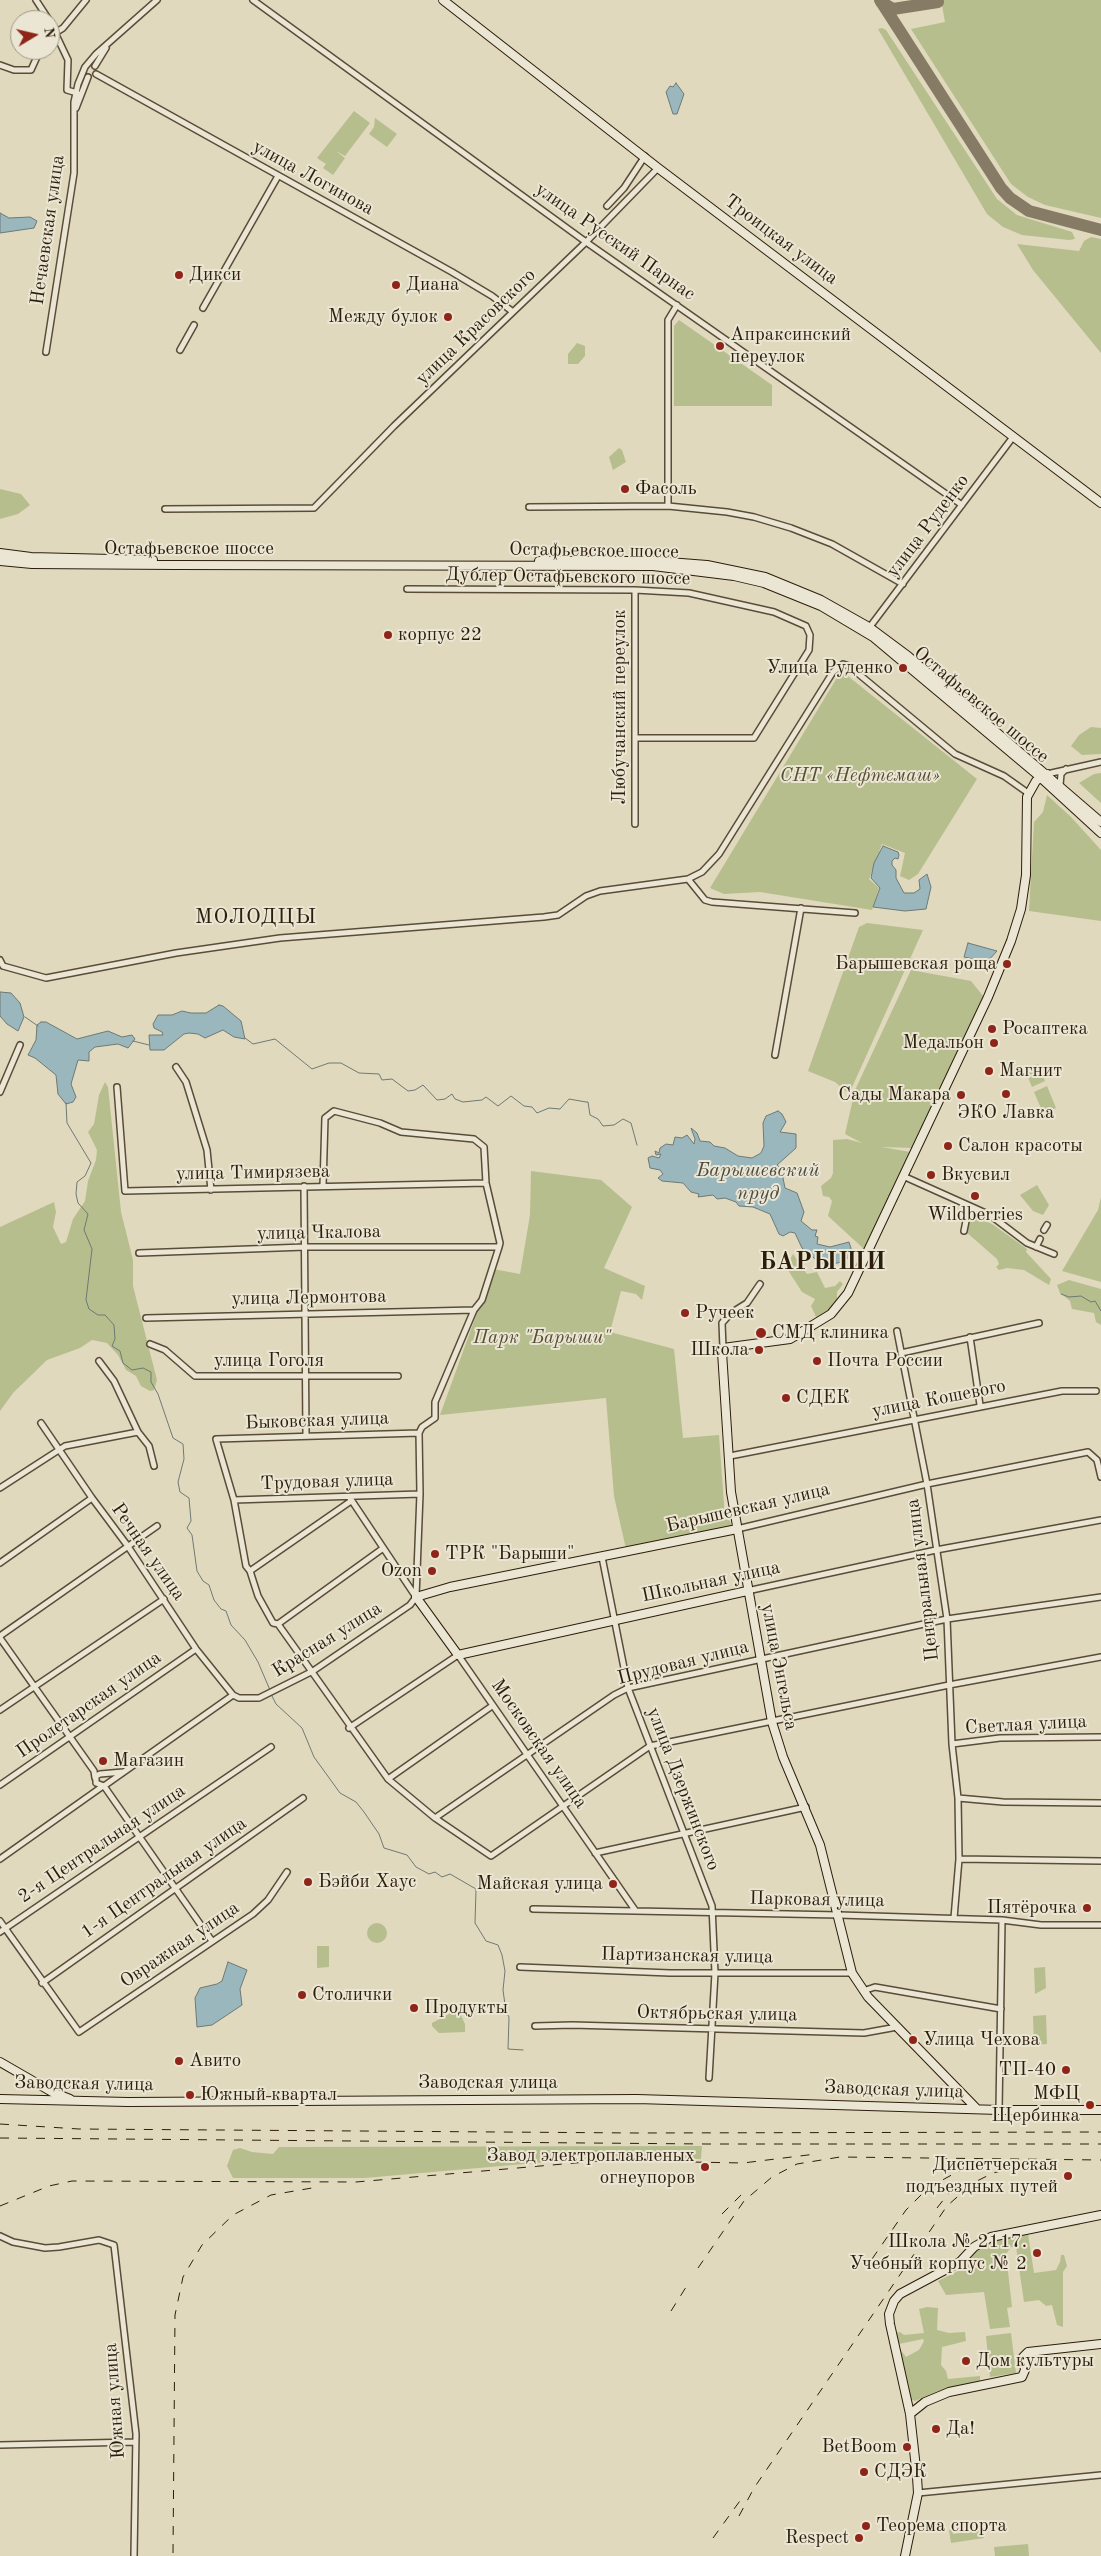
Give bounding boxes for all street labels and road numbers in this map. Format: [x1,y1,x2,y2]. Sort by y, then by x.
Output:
street label: улица Логинова [248,135,378,221]
street label: Нечаевская улица [26,153,70,307]
street label: улица Русский Парнас [531,178,699,306]
street label: Троицкая улица [720,190,842,290]
street label: улица Красовского [411,264,541,390]
street label: улица Руденко [882,470,974,582]
street label: Остафьевское шоссе [104,538,274,560]
street label: Остафьевское шоссе [509,538,679,564]
street label: Дублер Остафьевского шоссе [445,563,691,591]
street label: Любучанский переулок [609,609,631,805]
street label: Остафьевское шоссе [909,642,1053,768]
street label: улица Тимирязева [176,1160,330,1186]
street label: улица Чкалова [257,1221,381,1245]
street label: улица Лермонтова [231,1285,387,1311]
street label: улица Гоголя [214,1350,324,1372]
street label: улица Кошевого [870,1375,1008,1423]
street label: Быковская улица [245,1407,389,1435]
street label: Трудовая улица [260,1468,394,1496]
street label: Барышевская улица [664,1478,832,1538]
street label: Центральная улица [902,1497,944,1663]
street label: Речная улица [106,1499,190,1605]
street label: Школьная улица [640,1556,782,1608]
street label: Красная улица [268,1597,386,1683]
street label: улица Энгельса [756,1602,802,1732]
street label: Прудовая улица [615,1636,751,1690]
street label: Пролетарская улица [12,1646,166,1764]
street label: Московская улица [486,1675,592,1813]
street label: улица Дзержинского [641,1704,725,1874]
street label: Светлая улица [964,1710,1088,1740]
street label: 2-я Центральная улица [14,1780,190,1908]
street label: 1-я Центральная улица [77,1812,251,1944]
street label: Парковая улица [749,1887,885,1913]
street label: Овражная улица [116,1897,244,1993]
street label: Партизанская улица [601,1943,773,1969]
street label: Октябрьская улица [636,2001,798,2027]
street label: Заводская улица [14,2071,154,2097]
street label: Заводская улица [418,2072,558,2094]
street label: Заводская улица [824,2076,964,2104]
street label: Южная улица [100,2342,130,2460]

